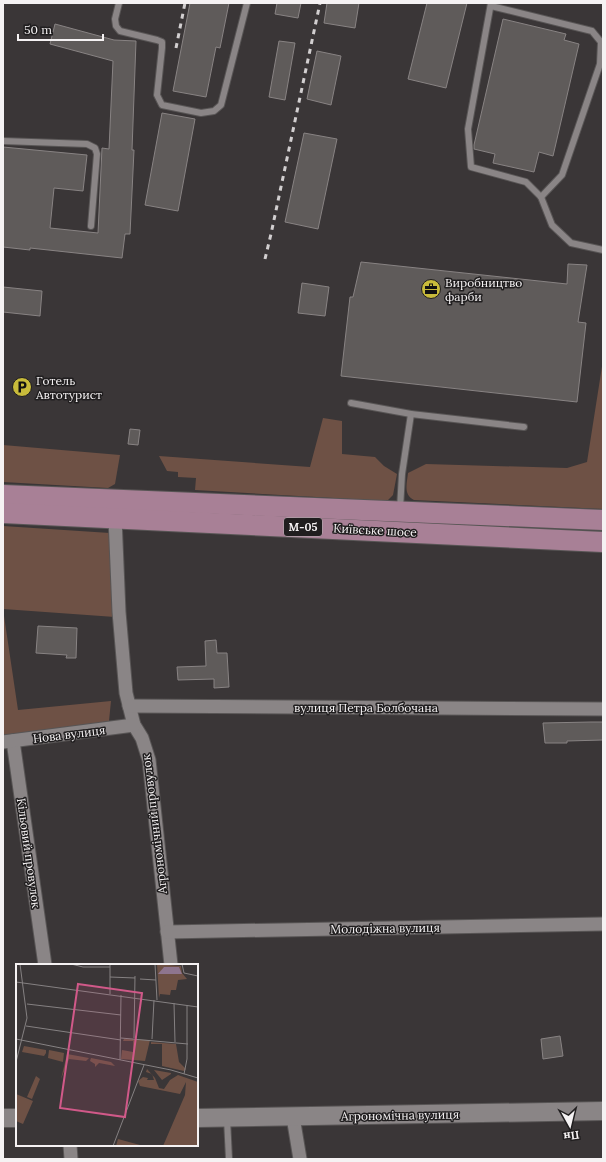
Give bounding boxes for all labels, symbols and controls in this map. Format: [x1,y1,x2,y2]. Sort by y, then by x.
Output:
scale bar [18,16,103,42]
text: 50 m [24,22,52,37]
place label: Виробництво фарби [445,275,522,304]
office icon: Виробництво фарби [420,278,442,300]
place label: Готель Автотурист [35,373,102,402]
parking icon: Готель Автотурист [11,376,33,398]
road number: М-05 [284,518,322,536]
street label: Київське шосе [333,520,418,540]
street label: вулиця Петра Болбочана [294,700,438,715]
street label: Нова вулиця [32,722,106,746]
street label: Агрономічний провулок [138,753,170,896]
street label: Кільовий провулок [14,797,44,910]
street label: Молодіжна вулиця [330,920,440,936]
inset map [16,964,198,1146]
street label: Агрономічна вулиця [340,1106,459,1124]
north arrow [550,1106,590,1146]
text: Пн [563,1128,580,1144]

